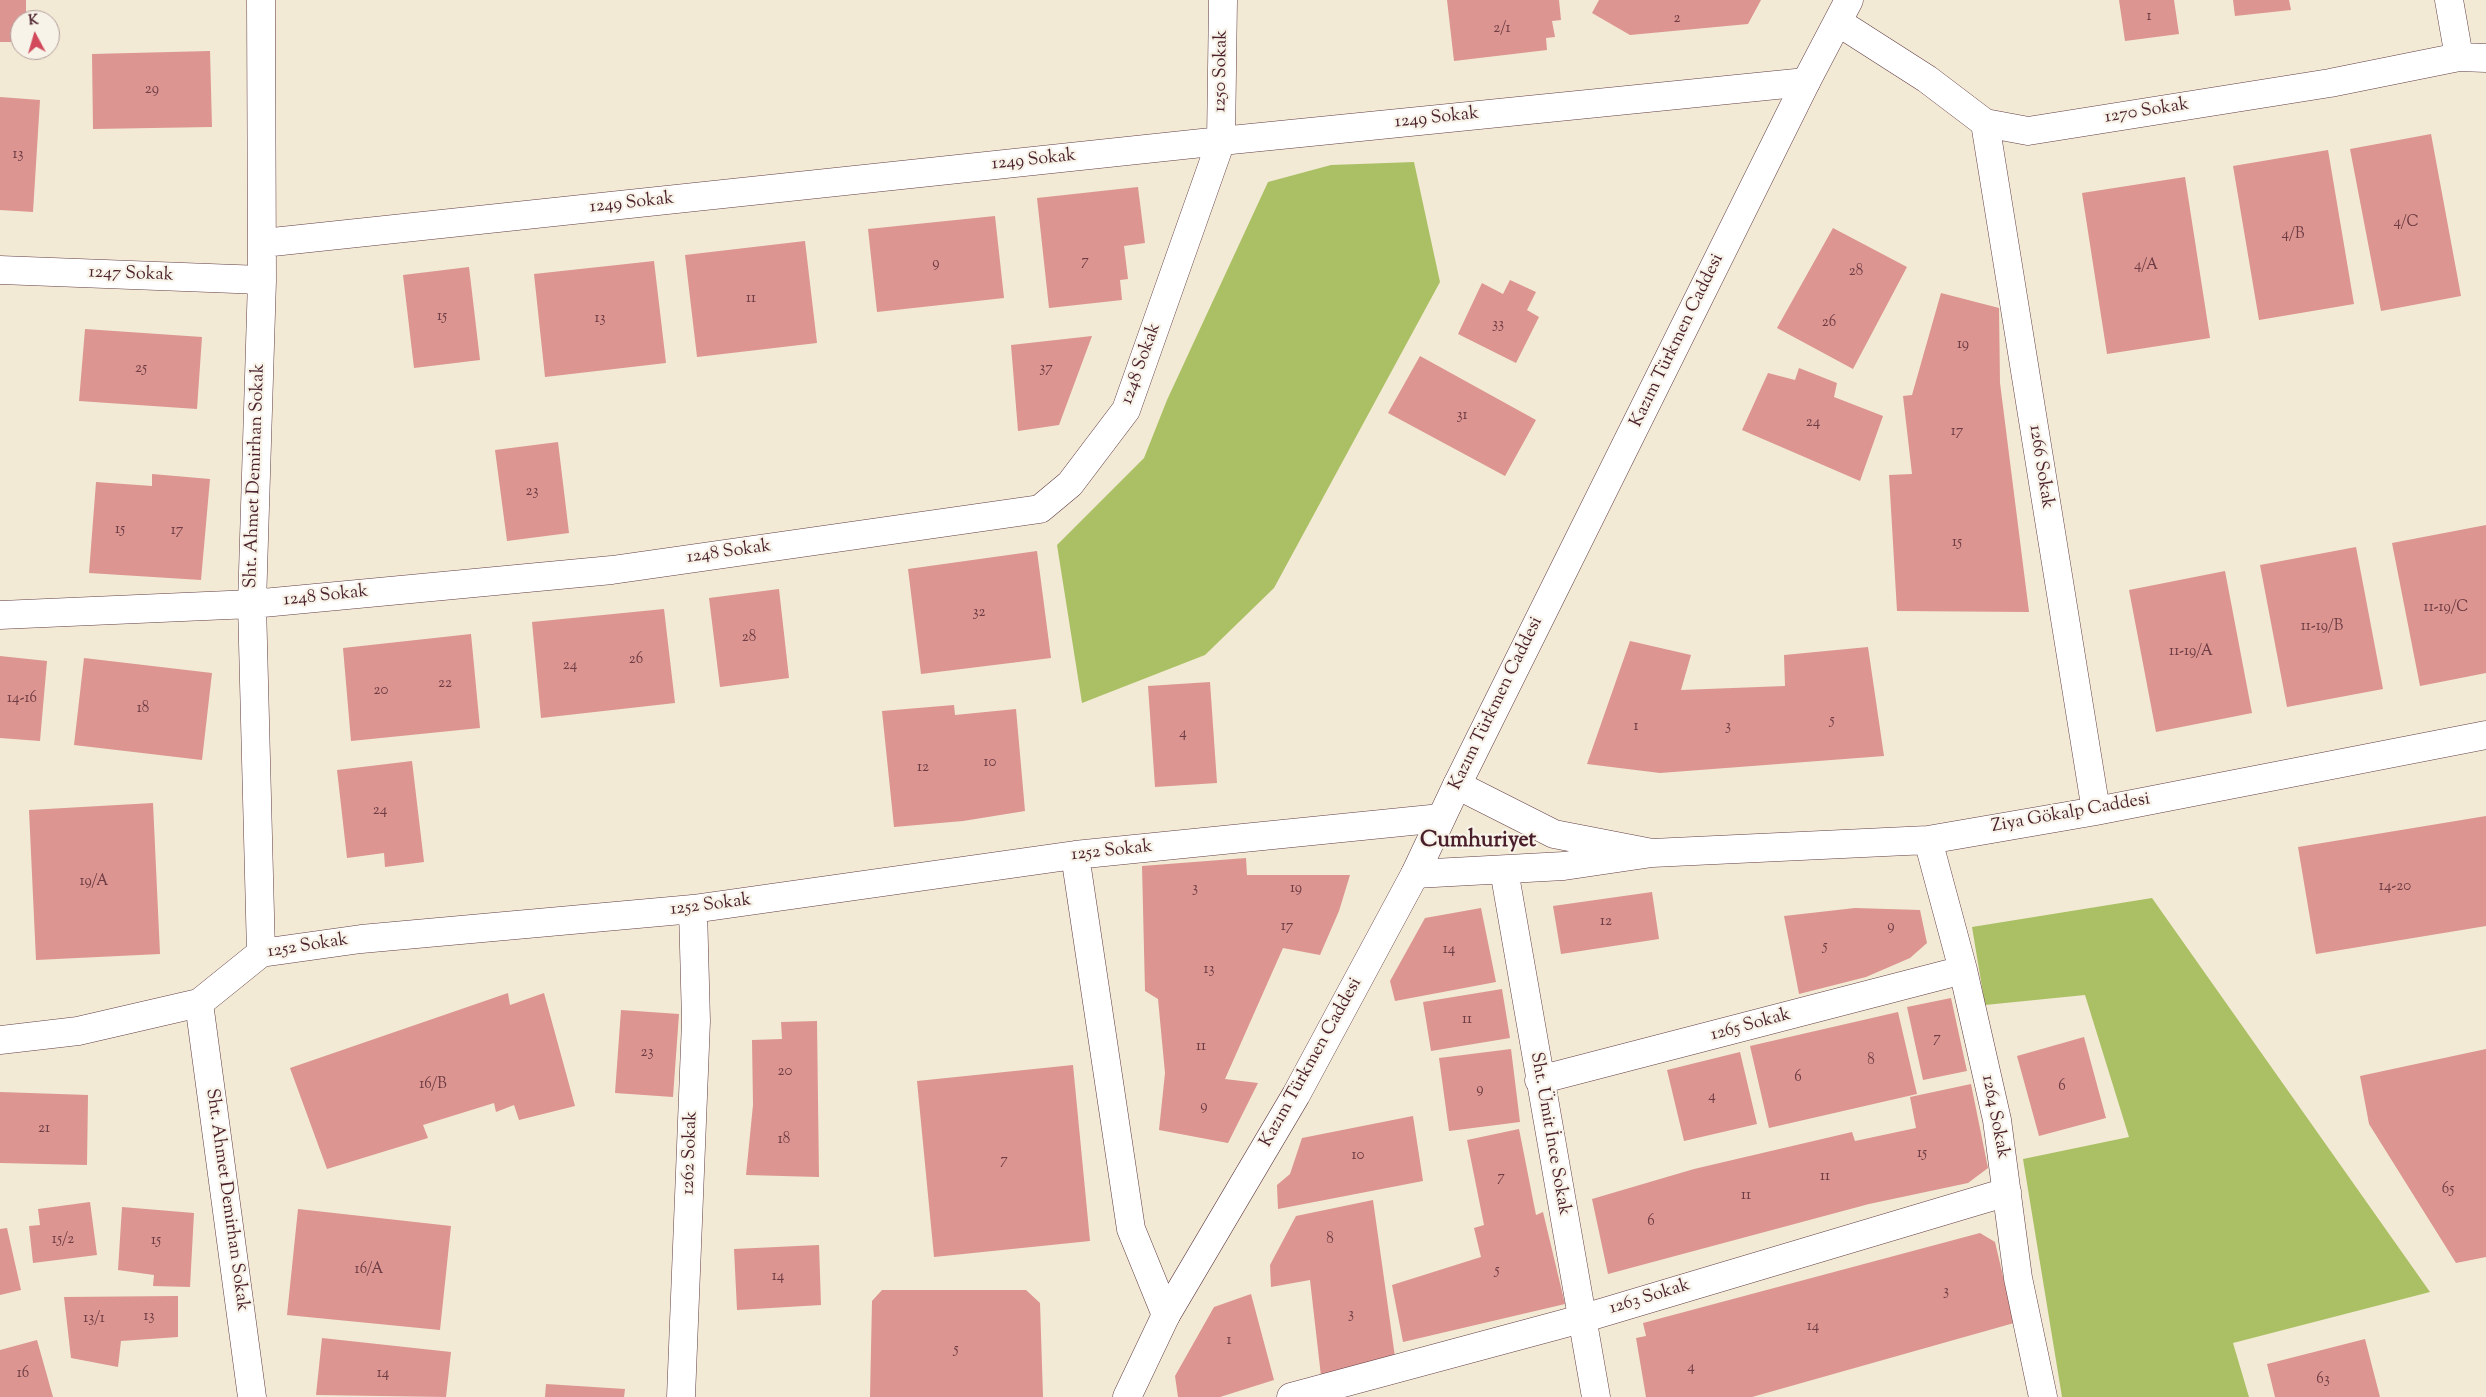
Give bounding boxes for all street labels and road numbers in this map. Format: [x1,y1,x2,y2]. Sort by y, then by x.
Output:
street label: 1250 Sokak [1210,30,1234,112]
street label: 1270 Sokak [2103,95,2191,129]
street label: 1249 Sokak [1394,104,1480,134]
street label: 1249 Sokak [991,146,1077,176]
street label: 1249 Sokak [589,189,675,219]
street label: Kazım Türkmen Caddesi [1627,251,1729,431]
street label: 1247 Sokak [88,263,174,287]
street label: 1248 Sokak [1117,320,1167,408]
street label: Sht. Ahmet Demirhan Sokak [241,363,271,589]
street label: 1266 Sokak [2023,423,2057,511]
street label: 1248 Sokak [685,536,773,570]
street label: 1248 Sokak [283,582,369,612]
street label: Kazım Türkmen Caddesi [1446,614,1548,794]
street label: Ziya Gökalp Caddesi [1990,789,2152,839]
street label: 1252 Sokak [1070,837,1154,867]
street label: 1252 Sokak [669,890,753,922]
street label: 1252 Sokak [266,930,350,964]
street label: Kazım Türkmen Caddesi [1256,975,1368,1151]
street label: 1265 Sokak [1709,1005,1793,1047]
street label: Sht. Ümit İnce Sokak [1524,1051,1574,1217]
street label: 1264 Sokak [1975,1073,2013,1161]
street label: Sht. Ahmet Demirhan Sokak [200,1087,252,1313]
street label: 1262 Sokak [679,1111,703,1195]
street label: 1263 Sokak [1607,1276,1693,1320]

